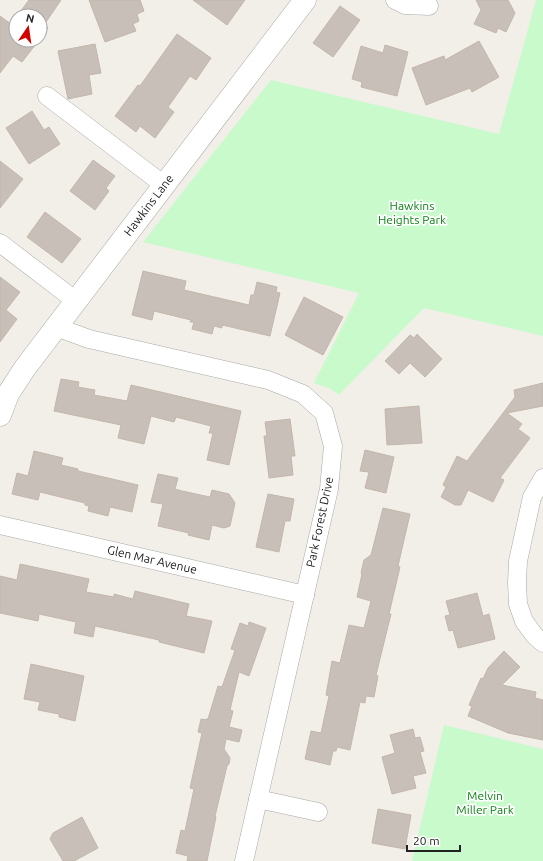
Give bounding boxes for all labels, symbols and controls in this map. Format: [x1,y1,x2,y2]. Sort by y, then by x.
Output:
north arrow [8,8,48,48]
text: N [25,11,36,25]
street label: Hawkins Lane [121,172,176,238]
park label: Hawkins Heights Park [378,199,446,226]
street label: Park Forest Drive [304,475,335,568]
street label: Glen Mar Avenue [106,543,198,576]
park label: Melvin Miller Park [456,789,514,816]
scale bar [407,827,460,853]
text: 20 m [413,834,440,847]

